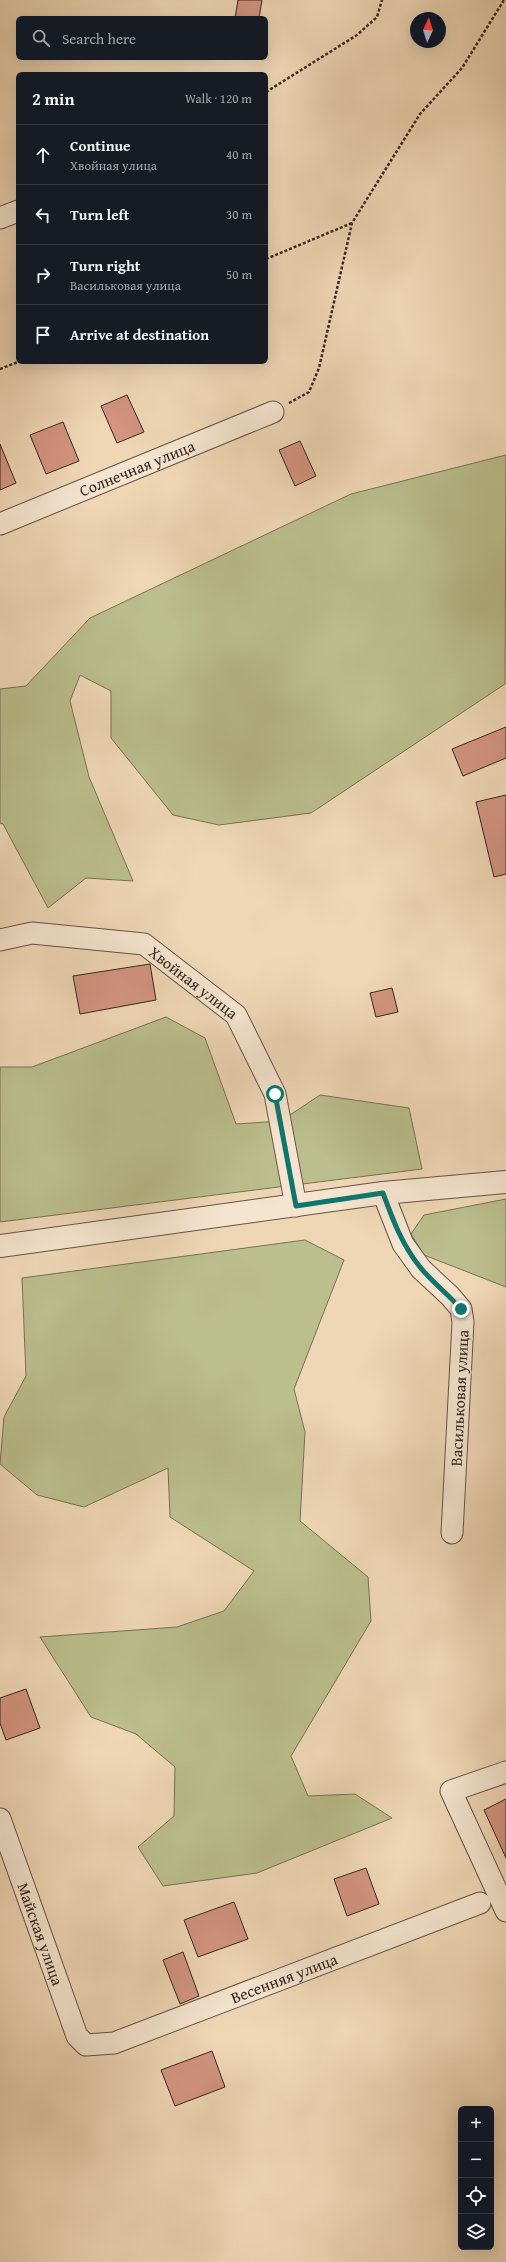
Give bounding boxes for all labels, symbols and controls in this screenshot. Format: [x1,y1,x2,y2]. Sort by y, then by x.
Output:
north arrow [410,12,446,48]
search box [16,16,268,60]
icon: search [30,27,52,49]
text: Search here [62,28,136,49]
text: 2 min [32,86,74,111]
text: Walk · 120 m [185,89,252,108]
text: Continue [70,135,131,156]
icon: ahead [32,144,54,166]
text: 40 m [226,145,252,164]
text: Хвойная улица [70,156,157,175]
icon: left [32,204,54,226]
text: Turn left [70,204,129,225]
text: 30 m [226,205,252,224]
text: Turn right [70,255,141,276]
icon: right [32,264,54,286]
text: 50 m [226,265,252,284]
text: Васильковая улица [70,276,181,295]
icon: arrive [32,324,54,346]
text: Arrive at destination [70,324,209,345]
street label: Солнечная улица [76,433,199,502]
street label: Хвойная улица [144,940,244,1025]
route start [266,1085,284,1103]
route end [452,1300,470,1318]
street label: Васильковая улица [443,1329,475,1467]
street label: Майская улица [11,1879,70,1989]
street label: Весенняя улица [227,1947,341,2009]
map controls [458,2106,494,2250]
button: + [458,2106,494,2142]
button: − [458,2142,494,2178]
button: locate [458,2178,494,2214]
button: layers [458,2214,494,2250]

